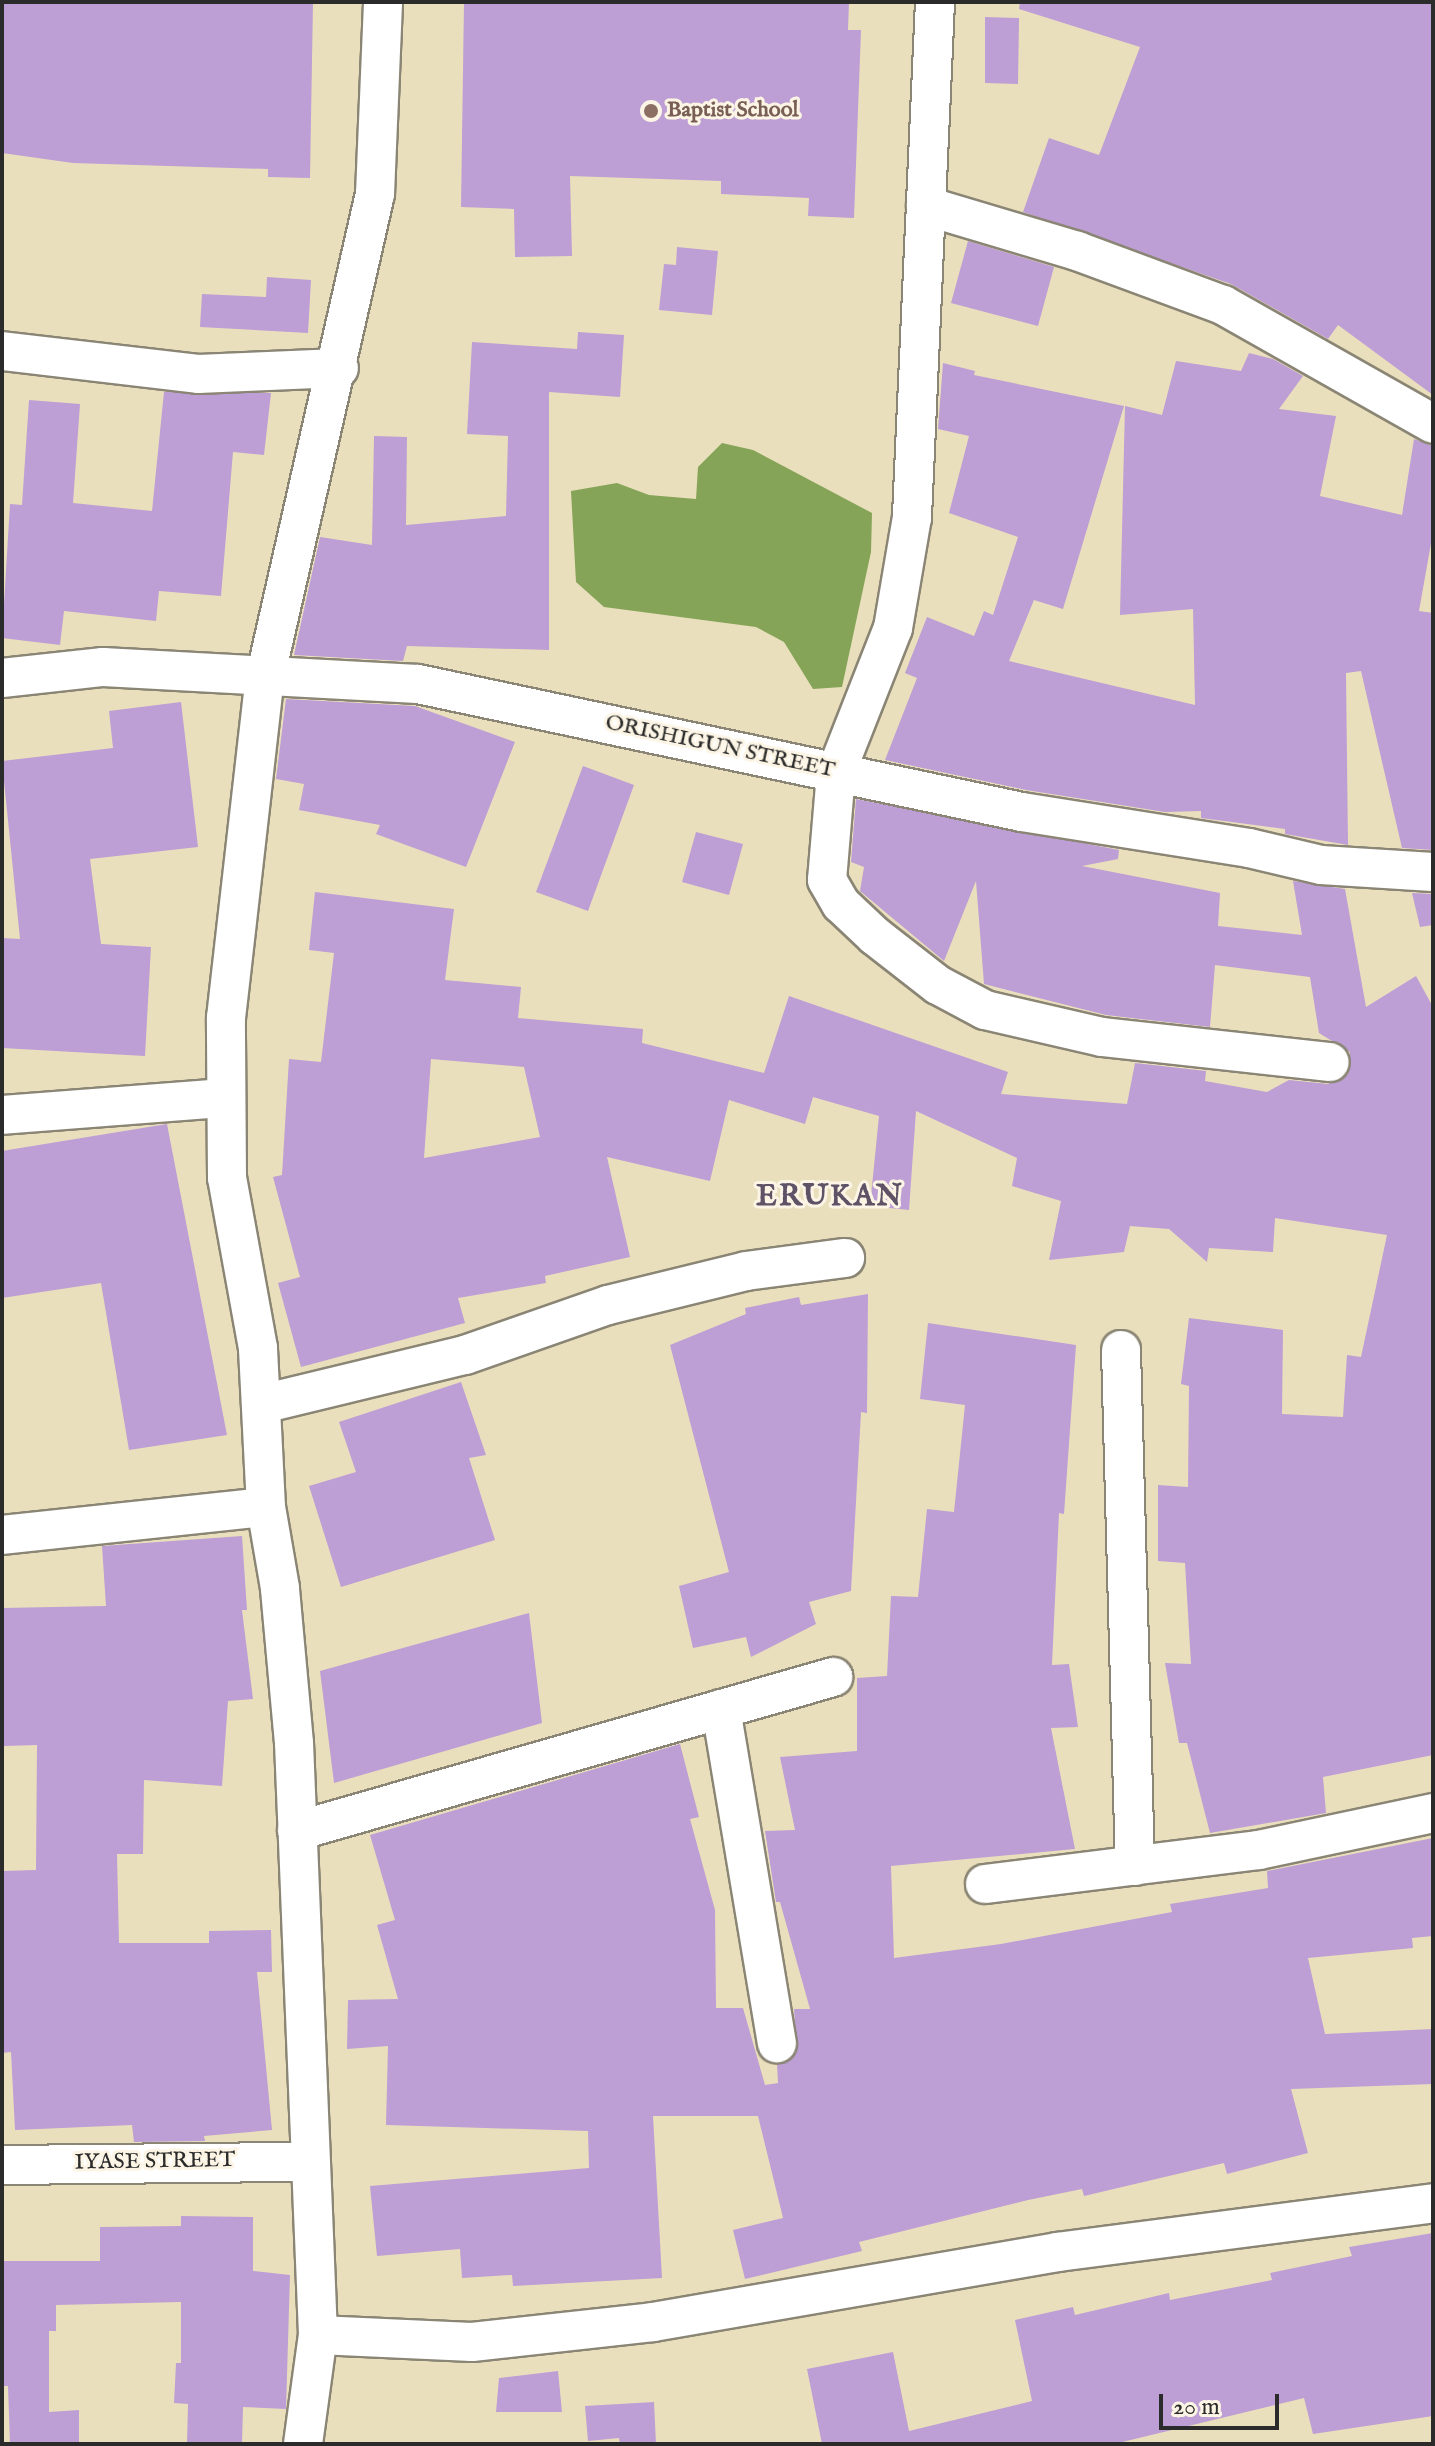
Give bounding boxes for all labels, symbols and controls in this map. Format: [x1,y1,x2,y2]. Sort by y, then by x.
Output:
place label: Baptist School [667,98,799,124]
marker: Baptist School [642,102,660,120]
street label: ORISHIGUN STREET [603,710,837,784]
district label: ERUKAN [756,1179,904,1215]
street label: IYASE STREET [75,2147,235,2177]
scale bar [1163,2378,1283,2428]
text: 20 m [1173,2392,1220,2423]

